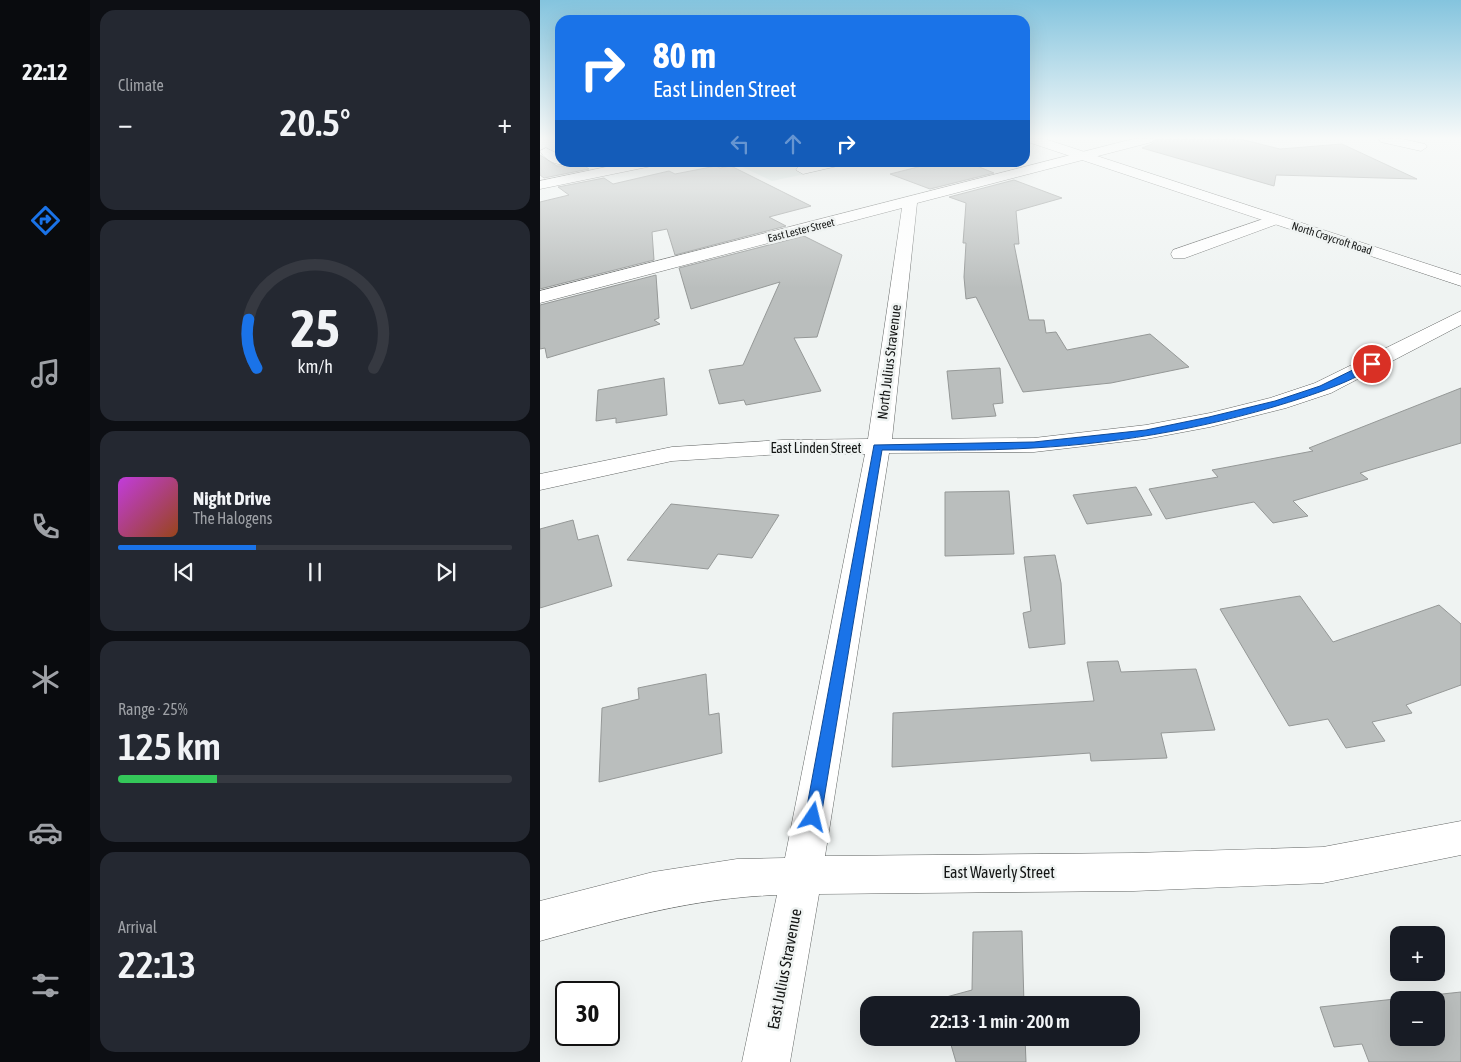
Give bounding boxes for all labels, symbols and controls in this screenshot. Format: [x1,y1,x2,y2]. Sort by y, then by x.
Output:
icon: right [570,35,635,100]
text: 80 m [653,35,716,75]
text: 22:12 [22,59,68,85]
text: Climate [118,76,164,94]
text: East Linden Street [653,76,796,102]
text: 20.5° [280,101,350,144]
text: − [118,107,133,139]
text: + [497,107,512,139]
icon: left [726,130,754,158]
icon: ahead [779,130,807,158]
icon: right [832,130,860,158]
icon: directions [28,203,63,238]
street label: East Lester Street [766,216,836,244]
street label: North Craycroft Road [1290,219,1374,257]
text: 25 [291,298,339,358]
street label: North Julius Stravenue [874,304,904,420]
pin [1351,343,1393,385]
icon: arrive [1358,350,1386,378]
icon: music [28,356,63,391]
text: km/h [297,356,333,377]
street label: East Linden Street [770,440,862,456]
text: Night Drive [193,487,271,509]
icon: phone [28,509,63,544]
text: The Halogens [193,509,273,527]
icon: previous [170,558,198,586]
icon: pause [301,558,329,586]
icon: next [432,558,460,586]
icon: climate [28,662,63,697]
text: Range · 25% [118,700,188,718]
text: 125 km [118,725,221,768]
position arrow [786,790,838,842]
icon: car [28,815,63,850]
street label: East Waverly Street [943,863,1055,882]
street label: East Julius Stravenue [763,907,805,1031]
text: Arrival [118,918,157,936]
map controls [1390,926,1445,1046]
button: + [1390,926,1445,981]
text: 22:13 [118,943,196,986]
icon: filters [28,968,63,1003]
speed limit sign: 30 [555,981,620,1046]
button: − [1390,991,1445,1046]
text: 22:13 · 1 min · 200 m [930,1010,1070,1032]

